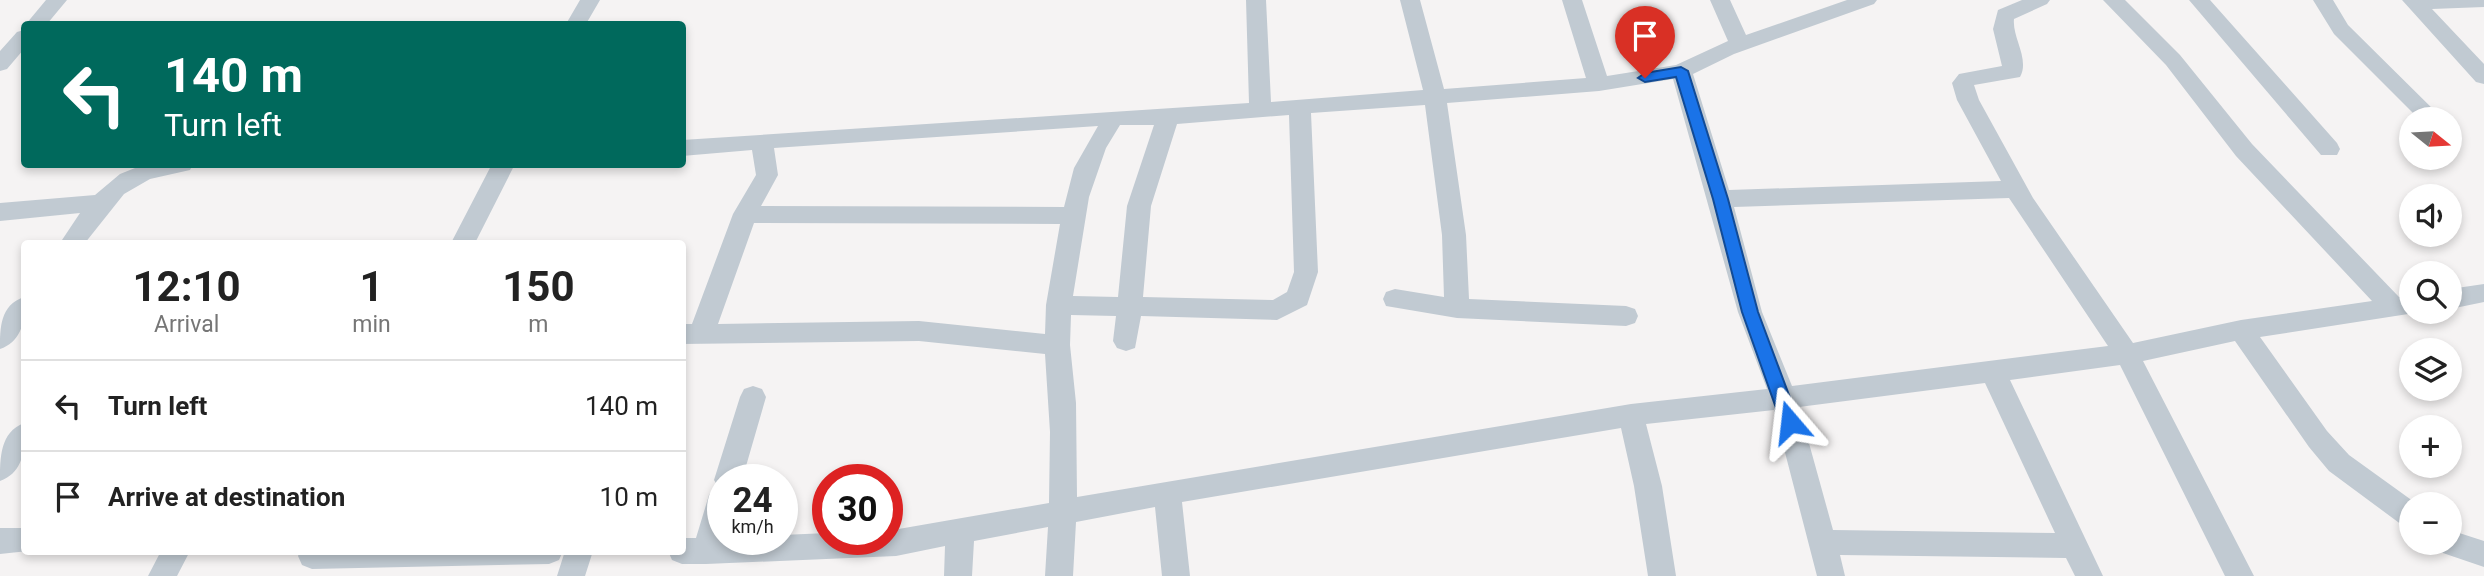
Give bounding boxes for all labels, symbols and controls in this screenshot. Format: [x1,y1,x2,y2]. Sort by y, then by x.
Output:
pin [1615,6,1675,78]
icon: arrive [1626,17,1664,55]
text: 140 m [164,47,303,104]
icon: left [49,49,140,140]
text: Turn left [164,106,282,144]
north arrow [2399,107,2462,170]
map controls [2399,107,2462,555]
button: sound [2399,184,2462,247]
button: search [2399,261,2462,324]
text: 12:10 [133,262,241,311]
text: 1 [359,262,384,311]
text: 150 [502,262,575,311]
text: Arrival [154,311,219,338]
text: min [352,311,391,338]
text: m [528,311,548,338]
button: layers [2399,338,2462,401]
position arrow [1753,385,1827,459]
icon: left [49,387,87,425]
text: Turn left [108,391,207,421]
text: 140 m [585,391,658,421]
button: + [2399,415,2462,478]
speed limit sign: 30 [812,464,903,555]
icon: arrive [49,478,87,516]
text: 24 [732,480,773,521]
text: Arrive at destination [108,482,345,512]
text: 10 m [600,482,658,512]
button: − [2399,492,2462,555]
text: km/h [731,516,774,537]

